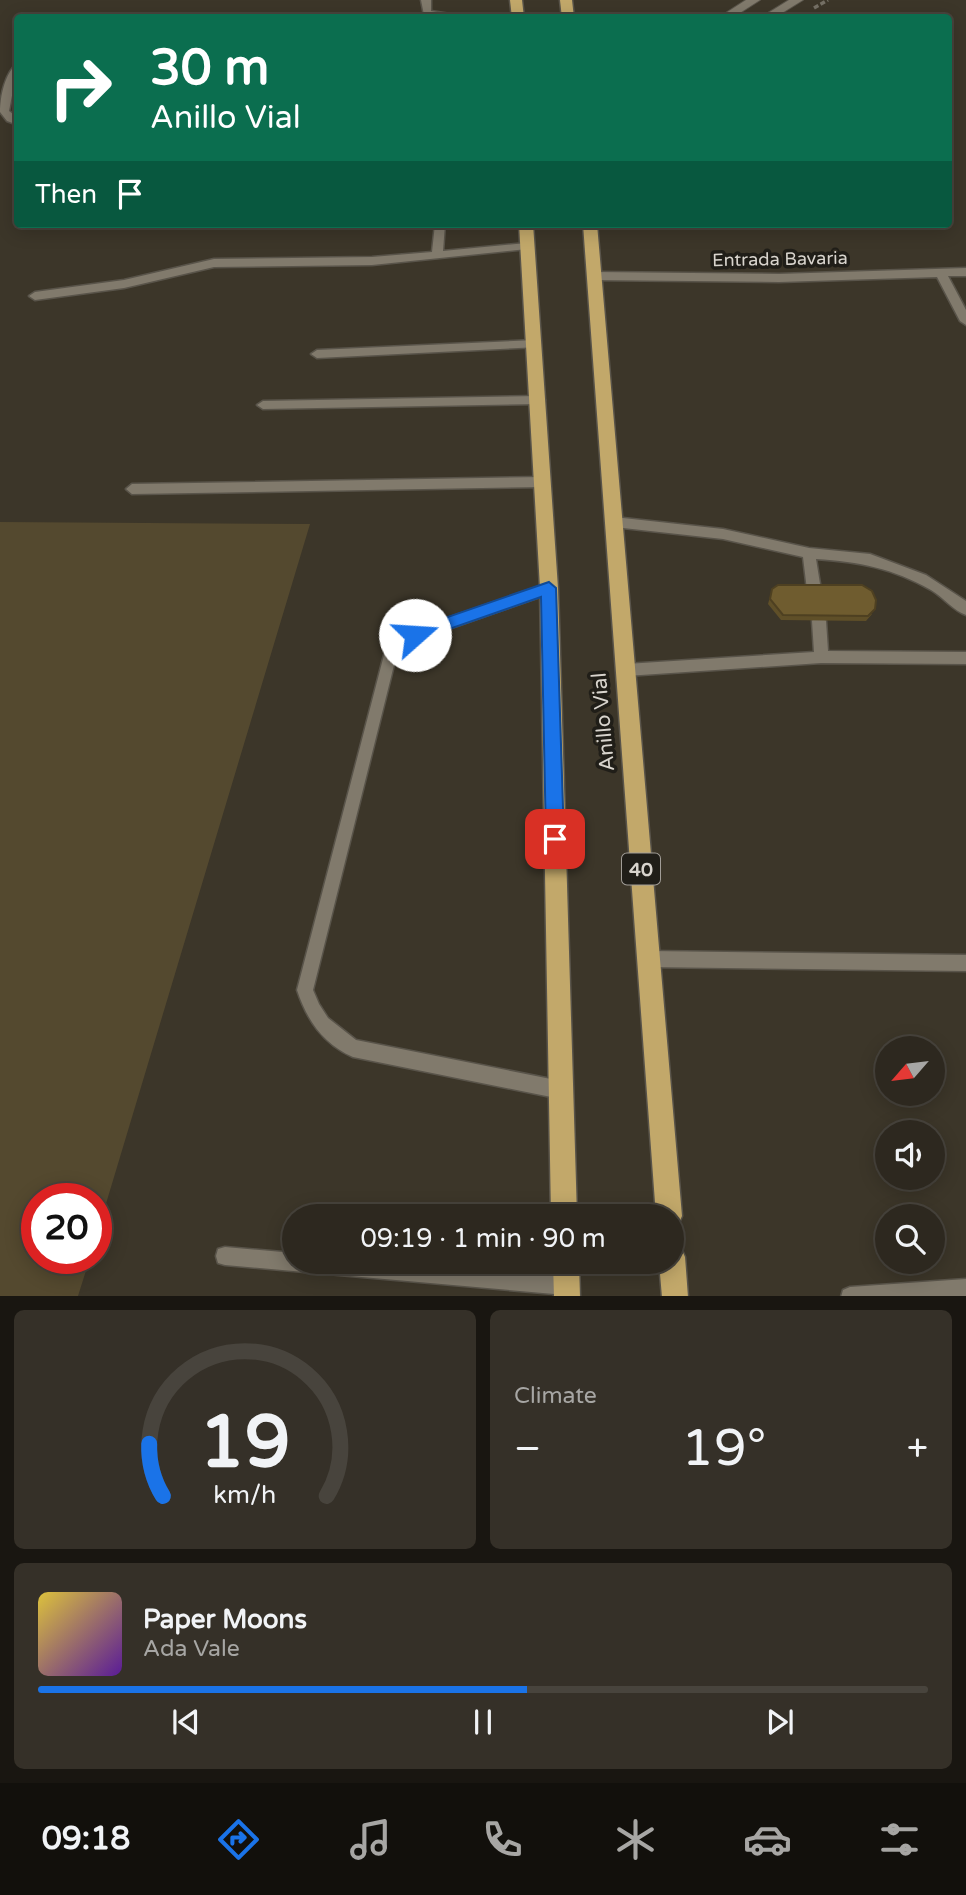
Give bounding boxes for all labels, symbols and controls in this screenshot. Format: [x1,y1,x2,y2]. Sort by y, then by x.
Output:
text: 30 m [150,39,269,98]
icon: right [35,42,126,133]
text: Anillo Vial [150,99,301,137]
icon: arrive [111,175,149,213]
text: Then [35,179,97,210]
street label: Entrada Bavaria [712,247,848,271]
position arrow [378,598,452,672]
street label: Anillo Vial [587,672,620,772]
pin [525,809,585,869]
icon: arrive [536,820,574,858]
road number: 40 [622,854,660,884]
north arrow [875,1036,945,1106]
map controls [875,1036,945,1274]
button: sound [875,1120,945,1190]
speed limit sign: 20 [21,1183,112,1274]
button: search [875,1204,945,1274]
text: 09:19 · 1 min · 90 m [360,1223,606,1254]
text: Climate [514,1382,597,1410]
text: 19 [199,1399,291,1487]
text: 19° [681,1417,766,1480]
text: − [514,1426,541,1472]
text: + [907,1426,928,1472]
text: km/h [214,1479,276,1509]
text: Paper Moons [143,1604,307,1635]
text: Ada Vale [143,1635,240,1663]
icon: previous [167,1703,205,1741]
icon: pause [464,1703,502,1741]
icon: next [761,1703,799,1741]
icon: directions [214,1815,263,1864]
icon: music [346,1815,395,1864]
icon: phone [478,1815,527,1864]
icon: climate [611,1815,660,1864]
icon: car [743,1815,792,1864]
icon: filters [875,1815,924,1864]
text: 09:18 [42,1820,130,1858]

